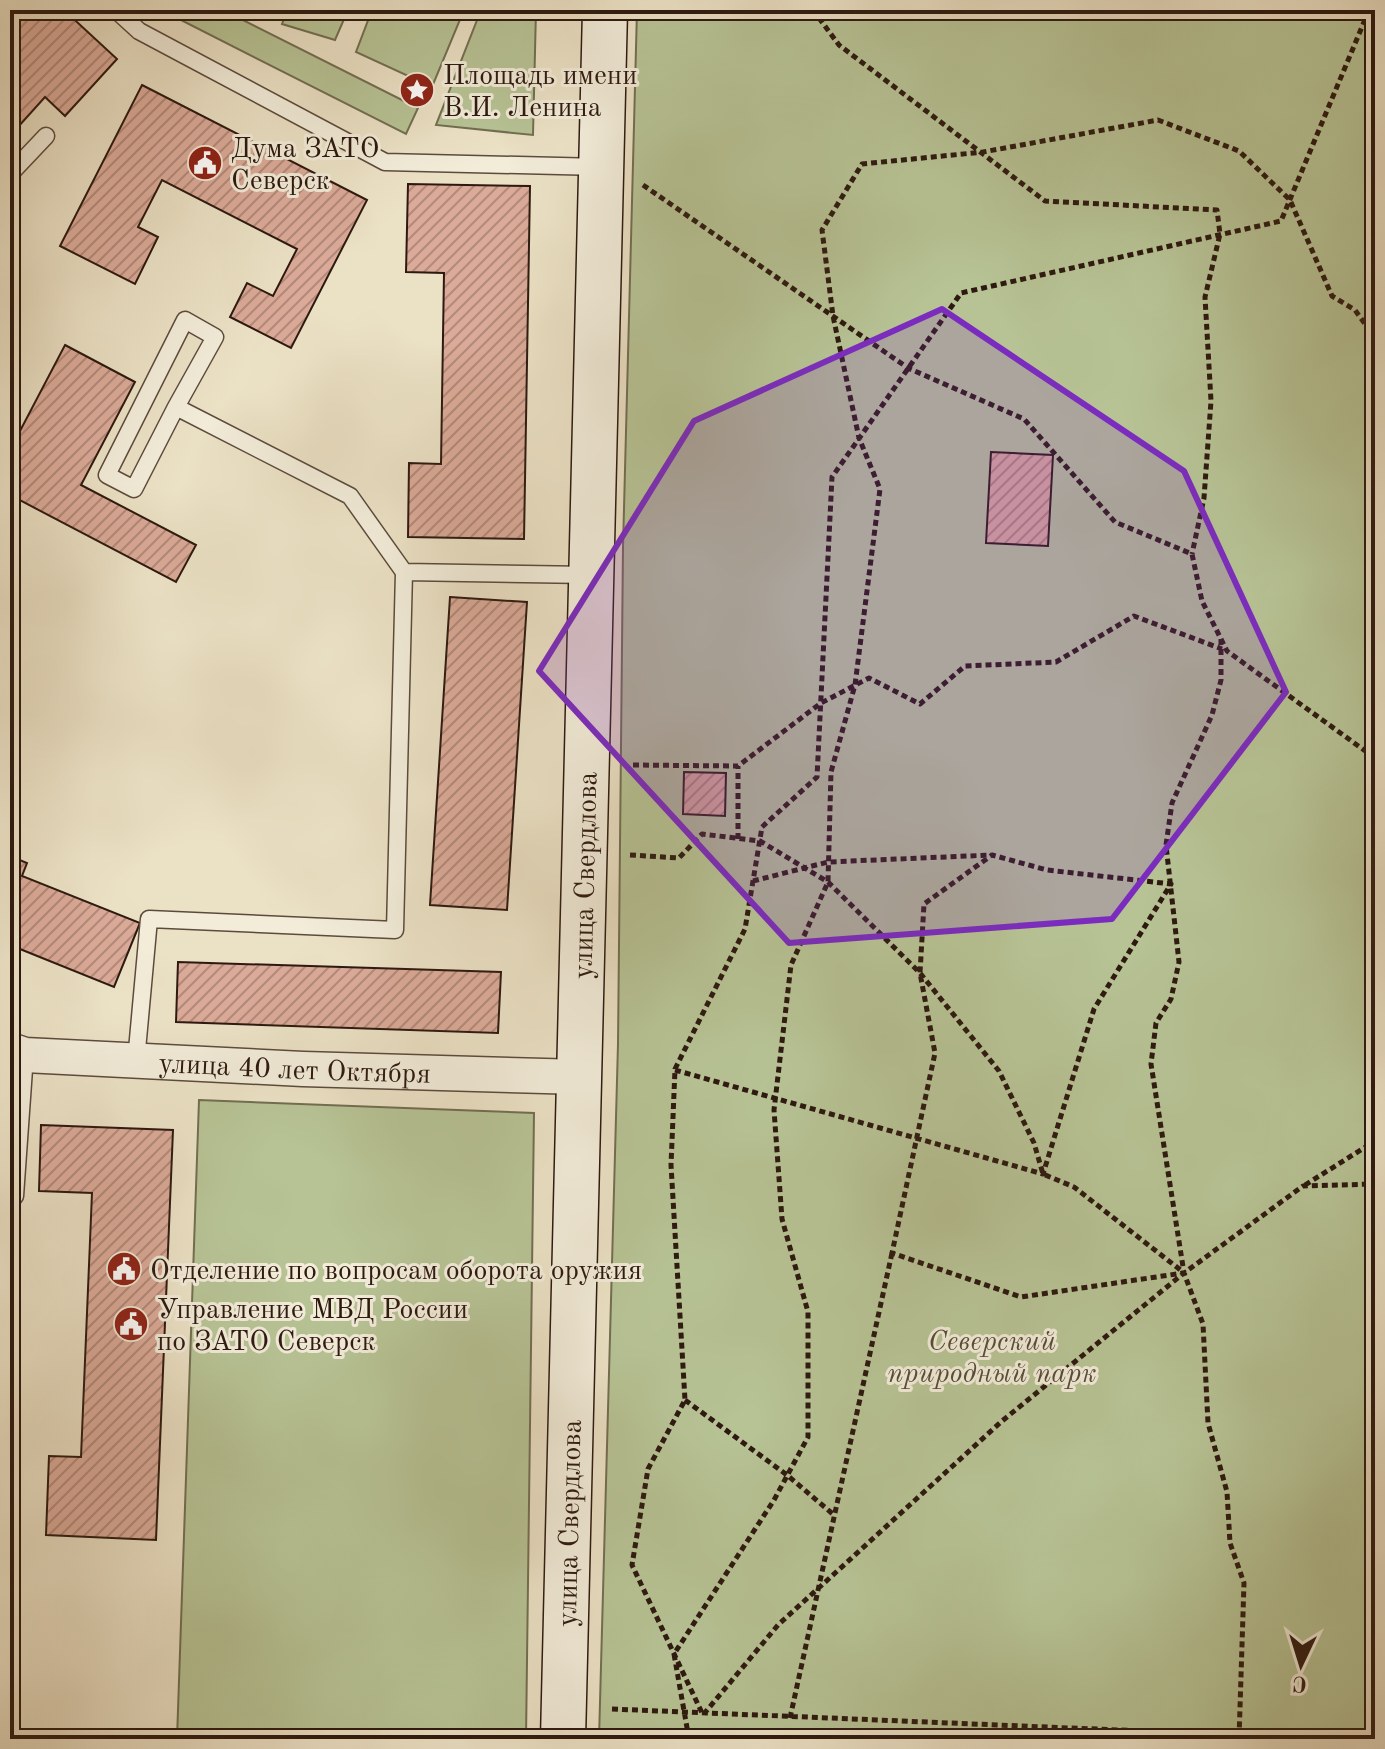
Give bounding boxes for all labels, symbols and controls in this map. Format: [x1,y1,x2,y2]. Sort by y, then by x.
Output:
place label: Площадь имени В.И. Ленина [443,63,637,123]
place icon: Площадь имени В.И. Ленина [398,71,436,109]
place label: Дума ЗАТО Северск [231,136,379,196]
public building icon: Дума ЗАТО Северск [186,144,224,182]
street label: улица Свердлова [570,771,603,979]
street label: улица 40 лет Октября [158,1051,431,1090]
public building icon: Отделение по вопросам оборота оружия [105,1250,143,1288]
place label: Отделение по вопросам оборота оружия [150,1258,642,1286]
place label: Управление МВД России по ЗАТО Северск [157,1297,468,1357]
public building icon: Управление МВД России по ЗАТО Северск [112,1305,150,1343]
park label: Северский природный парк [887,1329,1097,1389]
street label: улица Свердлова [555,1419,588,1627]
north arrow [1261,1625,1341,1705]
text: С [1292,1671,1308,1694]

